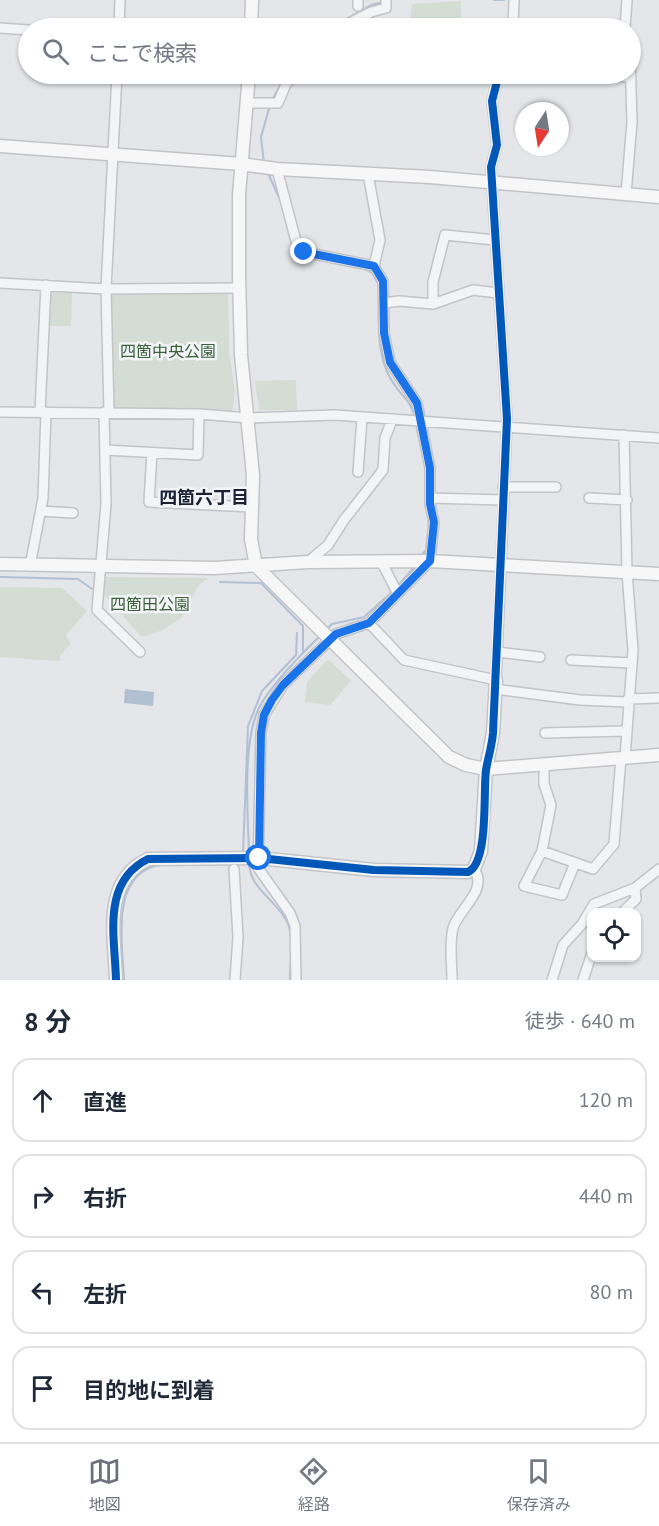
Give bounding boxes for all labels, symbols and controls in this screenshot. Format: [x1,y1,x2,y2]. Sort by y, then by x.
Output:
search box [18,18,641,84]
icon: search [39,35,72,68]
text: ここで検索 [87,39,197,67]
north arrow [515,102,569,156]
route end [290,238,316,264]
park label: 四箇中央公園 [120,341,216,361]
district label: 四箇六丁目 [159,486,249,509]
park label: 四箇田公園 [110,594,190,614]
route start [245,844,271,870]
map controls [587,908,641,962]
button: locate [587,908,641,962]
text: 8 分 [24,1005,71,1038]
text: 徒歩 · 640 m [525,1008,635,1034]
icon: ahead [26,1084,59,1117]
text: 120 m [579,1087,633,1113]
text: 直進 [83,1088,127,1116]
icon: right [26,1180,59,1213]
text: 440 m [579,1183,633,1209]
text: 右折 [83,1184,127,1212]
icon: left [26,1276,59,1309]
text: 80 m [590,1279,633,1305]
text: 左折 [83,1280,127,1308]
icon: arrive [26,1372,59,1405]
text: 目的地に到着 [83,1376,215,1404]
tab: 地図 [88,1455,121,1515]
tab: 経路 [297,1455,330,1515]
tab: 保存済み [507,1455,571,1515]

